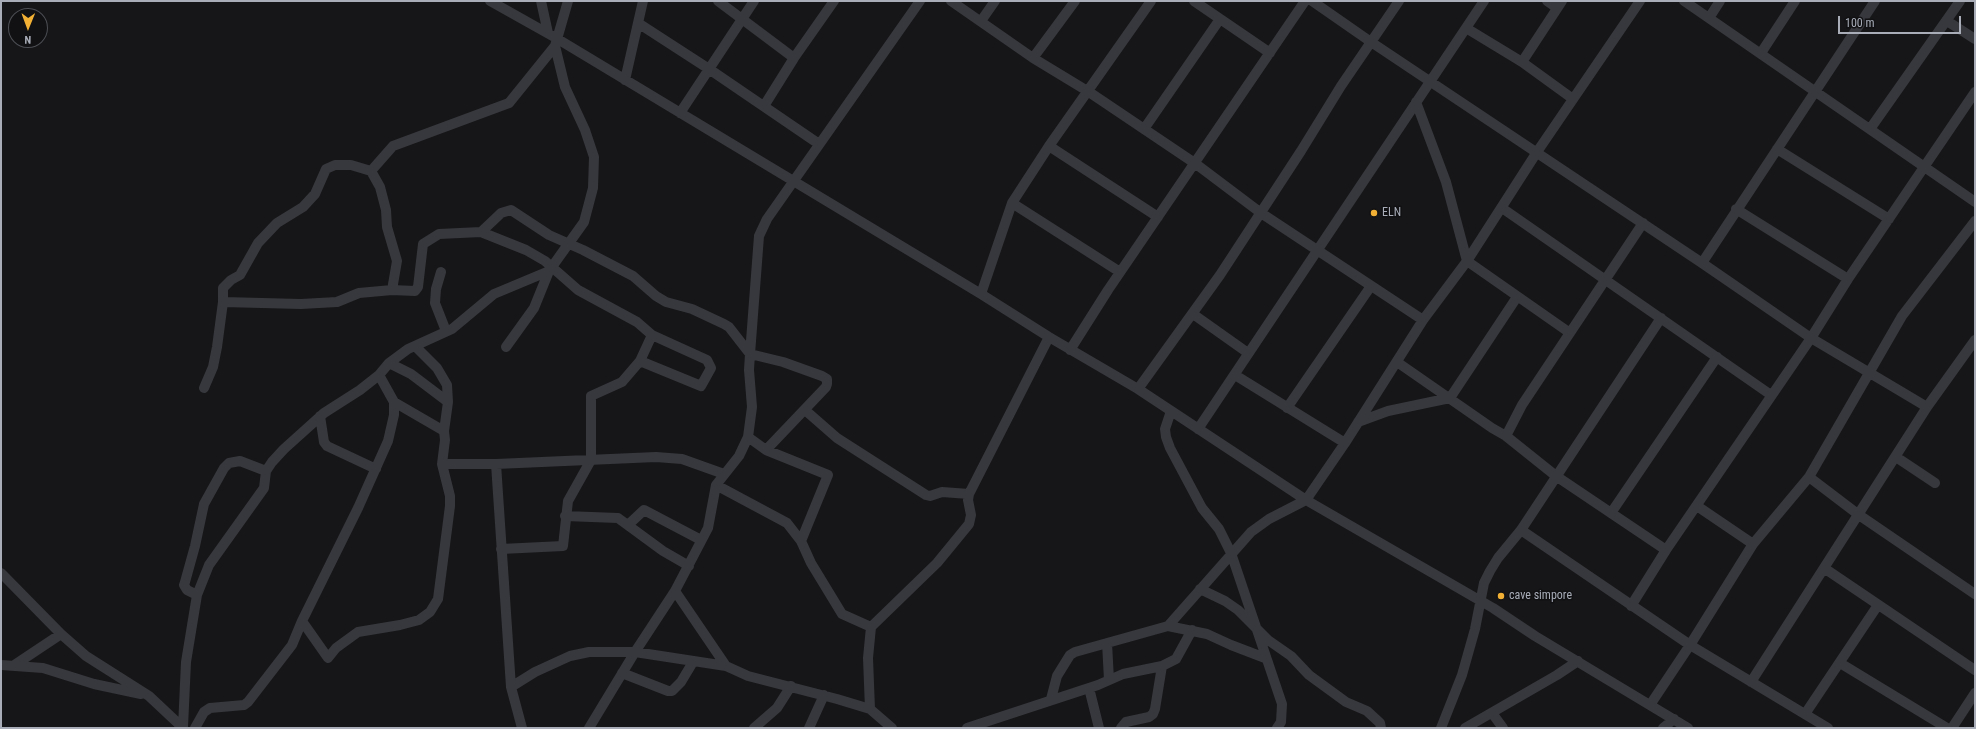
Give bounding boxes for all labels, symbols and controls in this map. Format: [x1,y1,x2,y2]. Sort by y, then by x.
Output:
north arrow [8,8,48,48]
scale bar [1840,8,1963,34]
text: 100 m [1845,16,1875,30]
text: N [24,33,31,46]
place label: ELN [1382,206,1401,220]
marker: ELN [1369,208,1379,218]
place label: cave simpore [1509,589,1572,603]
marker: cave simpore [1496,591,1506,601]

